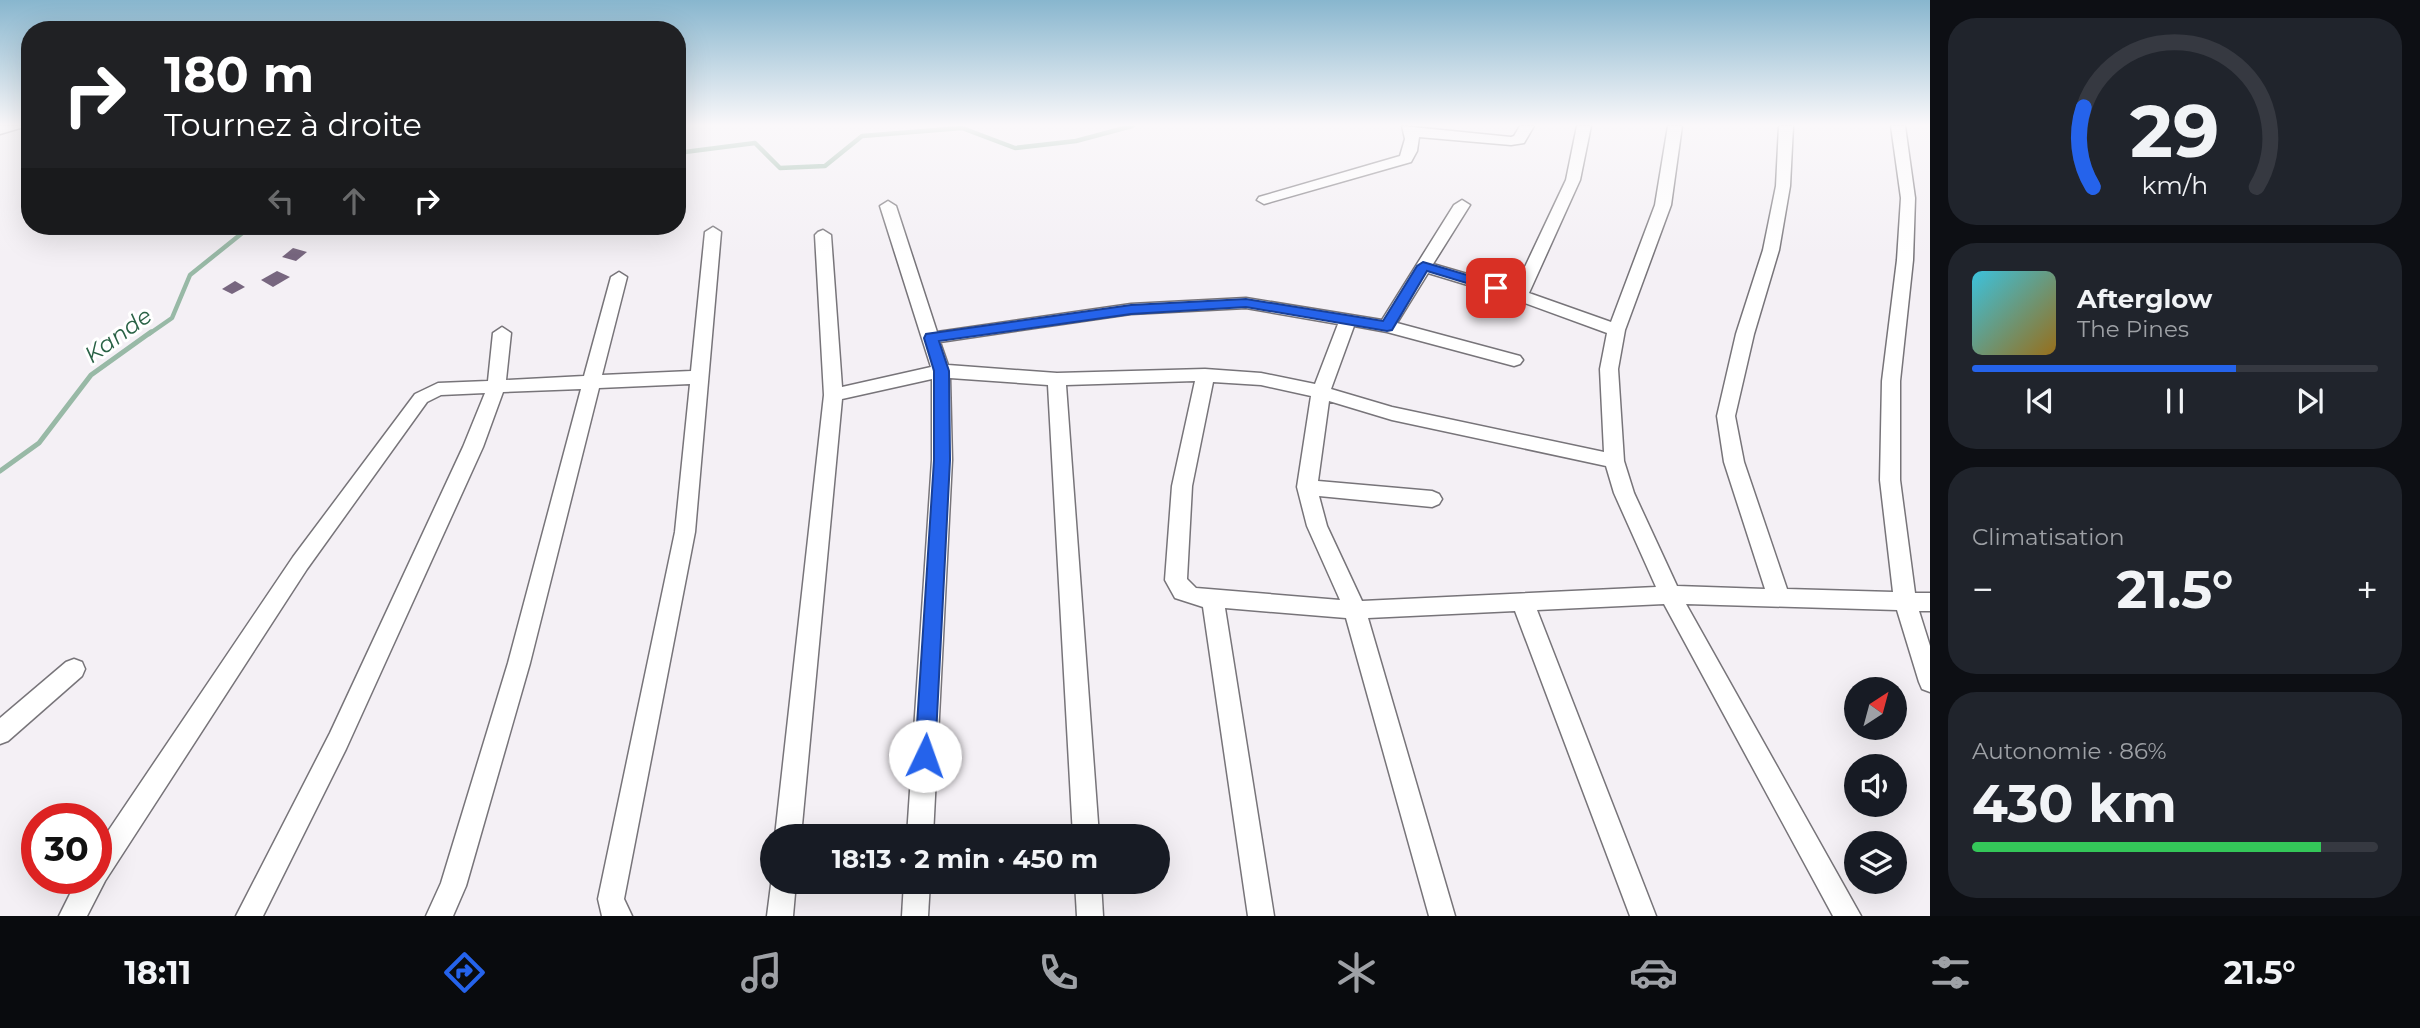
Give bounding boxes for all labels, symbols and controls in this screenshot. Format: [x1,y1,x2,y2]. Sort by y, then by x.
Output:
text: 180 m [164,45,314,104]
icon: right [49,49,140,140]
text: 29 [2130,88,2220,176]
text: Tournez à droite [164,105,422,144]
text: km/h [2142,170,2208,200]
icon: left [262,182,300,220]
icon: ahead [335,182,373,220]
icon: right [408,182,446,220]
pin [1466,258,1526,318]
icon: arrive [1477,269,1515,307]
text: Afterglow [2077,283,2212,315]
water label: Kande [79,301,157,369]
text: The Pines [2077,315,2189,343]
icon: previous [2021,382,2059,420]
icon: pause [2156,382,2194,420]
icon: next [2291,382,2329,420]
text: Climatisation [1972,523,2124,551]
text: 21.5° [2116,558,2234,621]
text: − [1972,566,1994,613]
text: + [2356,566,2378,613]
north arrow [1844,677,1908,740]
map controls [1844,677,1907,894]
position arrow [888,719,962,793]
text: Autonomie · 86% [1972,737,2167,765]
button: sound [1844,754,1907,817]
text: 430 km [1972,772,2177,835]
speed limit sign: 30 [21,803,112,894]
button: layers [1844,831,1907,894]
text: 18:13 · 2 min · 450 m [832,843,1098,875]
icon: directions [440,948,489,997]
icon: music [737,948,786,997]
icon: phone [1034,948,1083,997]
icon: climate [1332,948,1381,997]
icon: car [1629,948,1678,997]
icon: filters [1926,948,1975,997]
text: 18:11 [124,953,191,992]
text: 21.5° [2224,953,2296,992]

